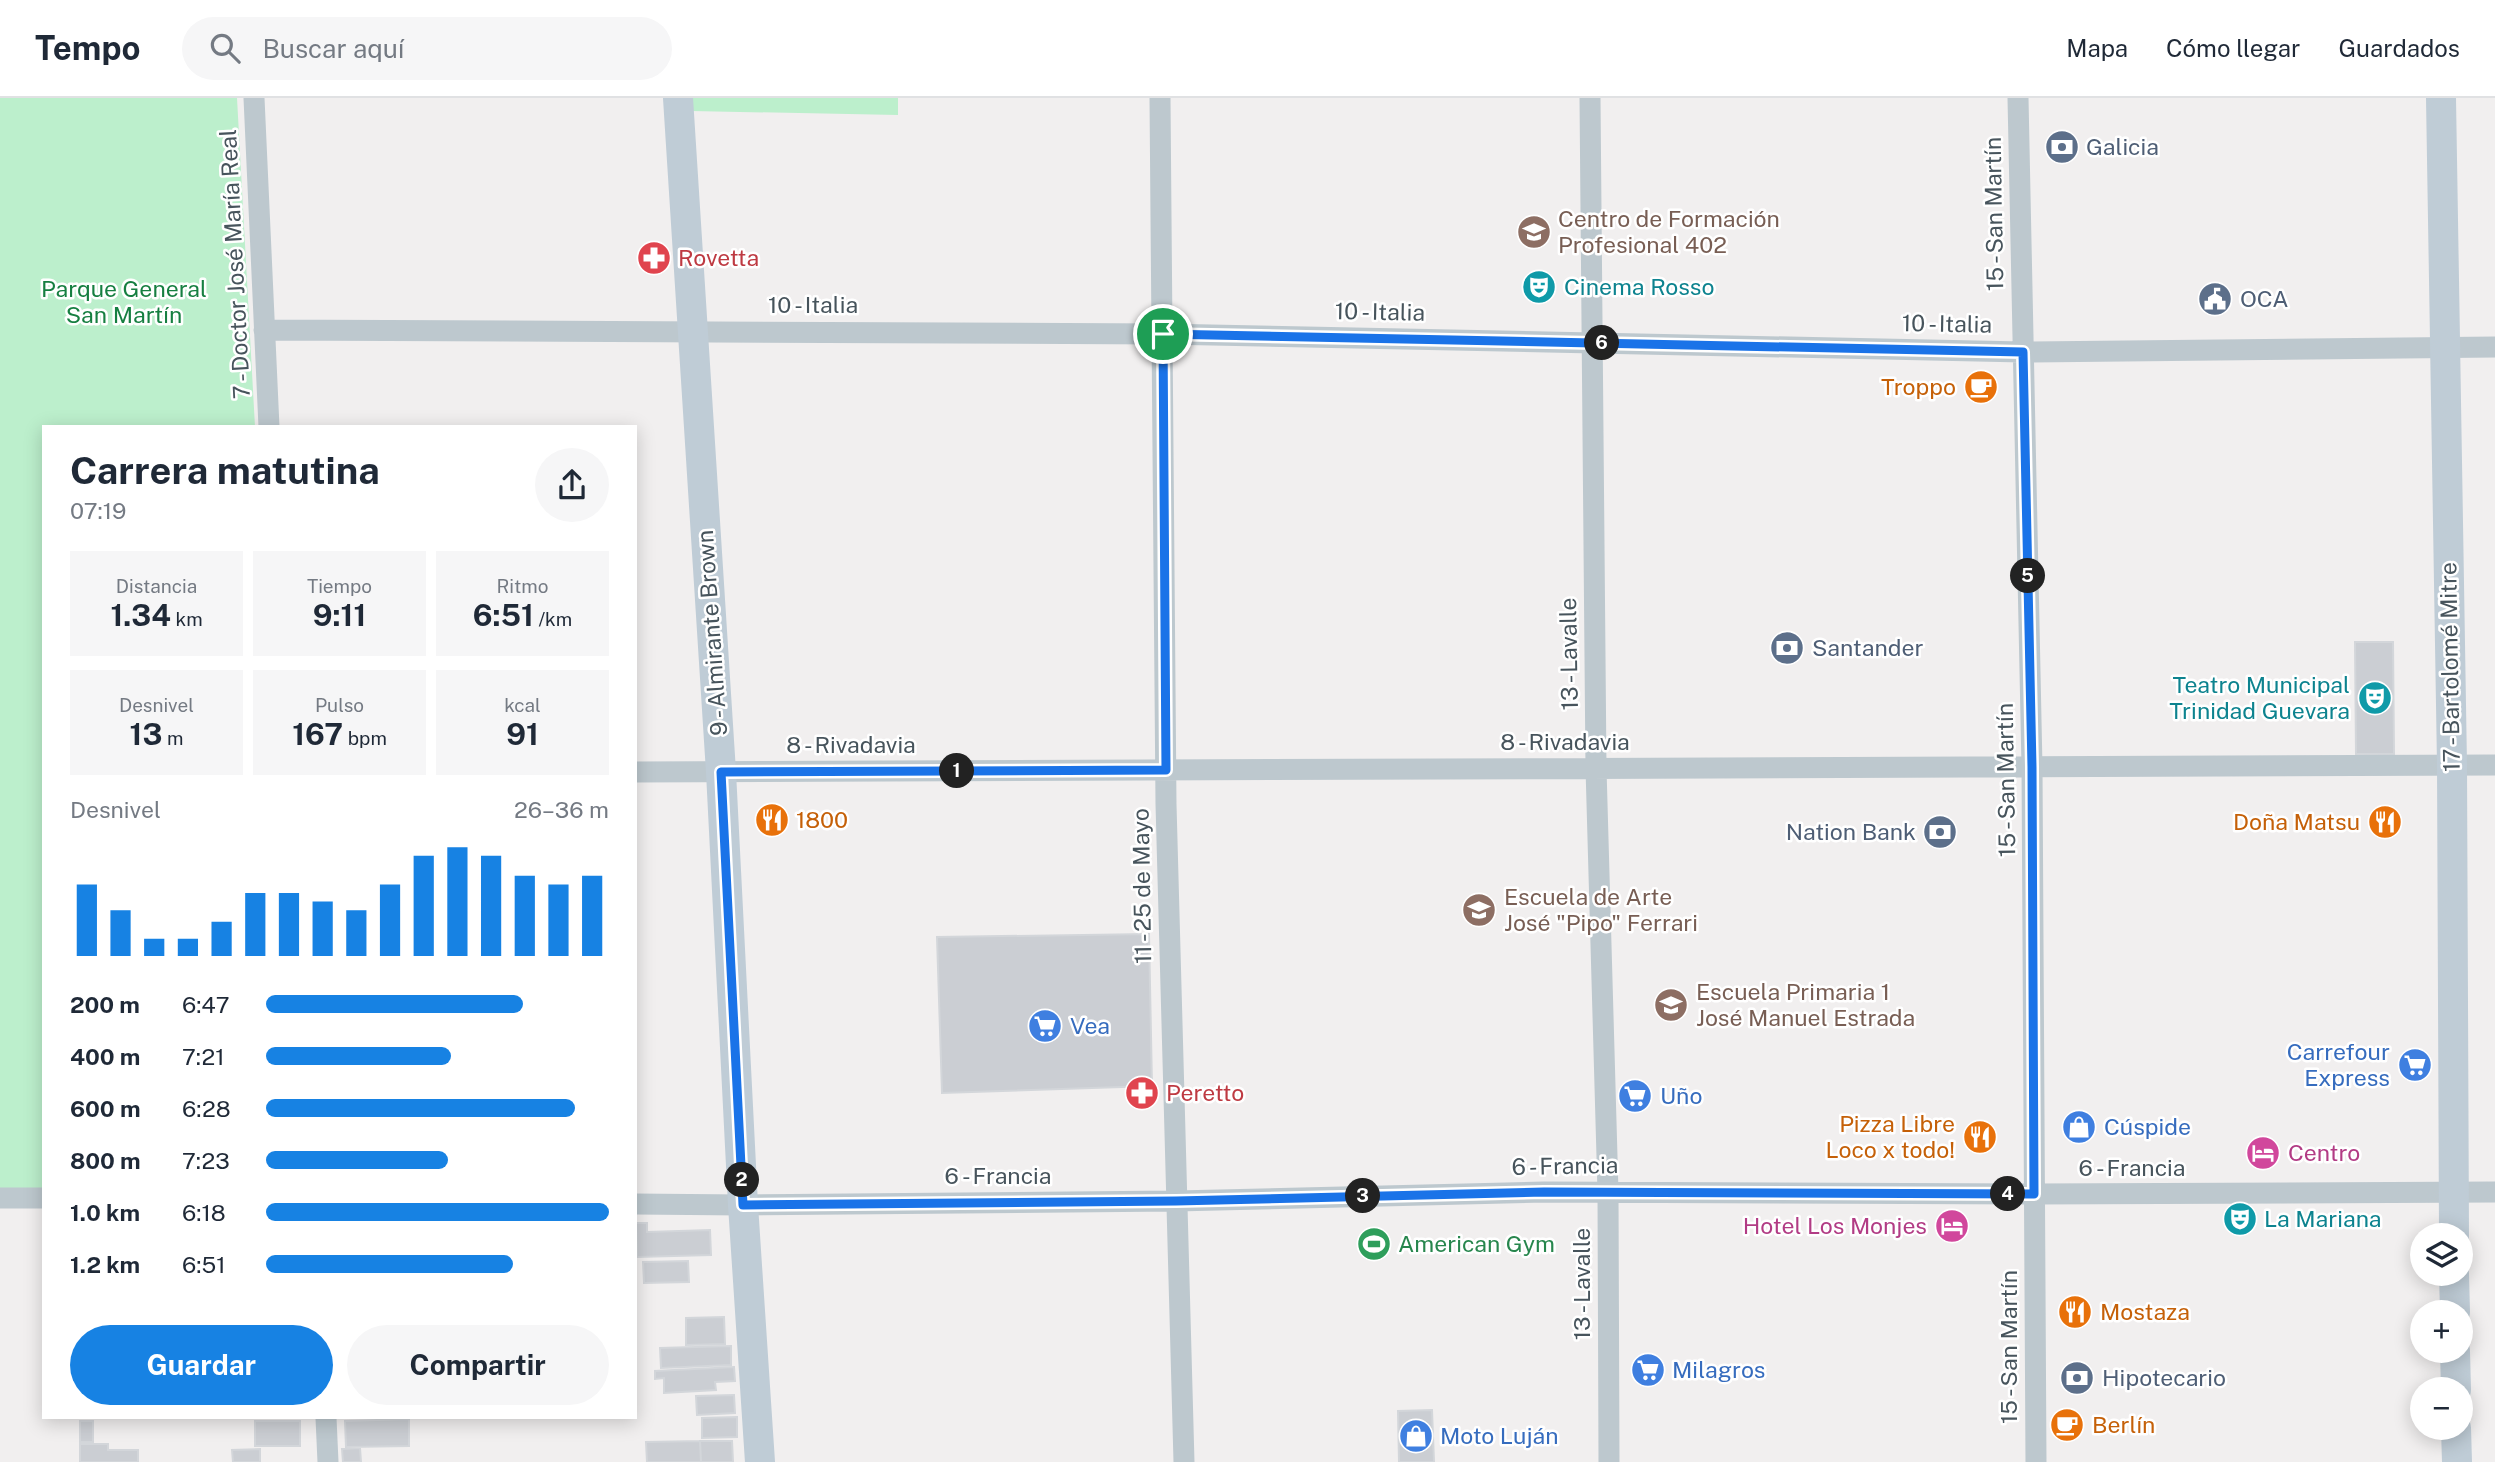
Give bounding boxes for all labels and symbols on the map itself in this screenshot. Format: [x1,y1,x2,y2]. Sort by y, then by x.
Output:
street label: 7 - Doctor José María Real [214,128,255,400]
bank icon: Galicia [2043,128,2081,166]
place label: Galicia [2086,133,2159,160]
street label: 15 - San Martín [1979,137,2008,291]
place label: Centro de Formación Profesional 402 [1558,205,1780,258]
school or university icon: Centro de Formación Profesional 402 [1515,213,1553,251]
pharmacy icon: Rovetta [635,239,673,277]
place label: Rovetta [678,244,759,271]
theatre icon: Cinema Rosso [1520,268,1558,306]
place label: Cinema Rosso [1564,273,1715,300]
park label: Parque General San Martín [41,275,207,328]
public building icon: OCA [2196,280,2234,318]
place label: OCA [2240,285,2289,312]
street label: 10 - Italia [768,291,858,318]
street label: 10 - Italia [1335,297,1425,326]
pin [1133,304,1193,364]
street label: 10 - Italia [1902,309,1992,338]
pin: 6 [1584,326,1620,360]
cafe icon: Troppo [1962,368,2000,406]
place label: Troppo [1881,373,1956,400]
street label: 9 - Almirante Brown [691,529,732,737]
pin: 5 [2010,559,2046,594]
street label: 17 - Bartolomé Mitre [2434,562,2465,772]
street label: 13 - Lavalle [1554,597,1583,711]
bank icon: Santander [1768,629,1806,667]
place label: Santander [1812,634,1923,661]
place label: Teatro Municipal Trinidad Guevara [2169,671,2350,724]
theatre icon: Teatro Municipal Trinidad Guevara [2356,679,2394,717]
street label: 15 - San Martín [1991,703,2020,857]
street label: 8 - Rivadavia [1500,728,1630,755]
street label: 8 - Rivadavia [786,731,916,758]
pin: 1 [940,754,974,788]
restaurant icon: 1800 [753,801,791,839]
restaurant icon: Doña Matsu [2366,803,2404,841]
place label: 1800 [796,806,848,833]
street label: 11 - 25 de Mayo [1127,808,1156,964]
place label: Doña Matsu [2233,808,2360,835]
bank icon: Nation Bank [1921,813,1959,851]
place label: Nation Bank [1786,818,1916,845]
place label: Escuela de Arte José "Pipo" Ferrari [1504,883,1698,936]
school or university icon: Escuela de Arte José "Pipo" Ferrari [1460,891,1498,929]
place label: Escuela Primaria 1 José Manuel Estrada [1696,978,1915,1031]
school or university icon: Escuela Primaria 1 José Manuel Estrada [1652,986,1690,1024]
supermarket icon: Vea [1026,1007,1064,1045]
place label: Vea [1070,1012,1110,1039]
place label: Carrefour Express [2287,1038,2390,1091]
supermarket icon: Carrefour Express [2396,1046,2434,1084]
pharmacy icon: Peretto [1123,1074,1161,1112]
supermarket icon: Uño [1616,1077,1654,1115]
place label: Peretto [1166,1079,1244,1106]
place label: Uño [1660,1082,1702,1109]
shop icon: Cúspide [2060,1108,2098,1146]
place label: Pizza Libre Loco x todo! [1826,1110,1955,1163]
place label: Cúspide [2104,1113,2191,1140]
restaurant icon: Pizza Libre Loco x todo! [1961,1118,1999,1156]
hotel icon: Centro [2244,1134,2282,1172]
place label: Centro [2288,1139,2360,1166]
street label: 6 - Francia [1511,1151,1619,1180]
street label: 6 - Francia [2079,1154,2185,1181]
pin: 2 [724,1162,760,1198]
street label: 6 - Francia [945,1162,1051,1189]
pin: 4 [1990,1176,2025,1212]
pin: 3 [1346,1178,1380,1214]
theatre icon: La Mariana [2221,1200,2259,1238]
place label: La Mariana [2264,1205,2382,1232]
hotel icon: Hotel Los Monjes [1933,1207,1971,1245]
place label: Hotel Los Monjes [1743,1212,1927,1239]
sports icon: American Gym [1355,1225,1393,1263]
street label: 13 - Lavalle [1568,1228,1595,1340]
place label: American Gym [1398,1230,1555,1257]
street label: 15 - San Martín [1995,1270,2022,1424]
restaurant icon: Mostaza [2056,1293,2094,1331]
place label: Mostaza [2100,1298,2190,1325]
supermarket icon: Milagros [1629,1351,1667,1389]
place label: Milagros [1672,1356,1765,1383]
bank icon: Hipotecario [2058,1359,2096,1397]
place label: Hipotecario [2102,1364,2226,1391]
cafe icon: Berlín [2048,1406,2086,1444]
place label: Berlín [2092,1411,2155,1438]
shop icon: Moto Luján [1397,1417,1435,1455]
place label: Moto Luján [1440,1422,1558,1449]

